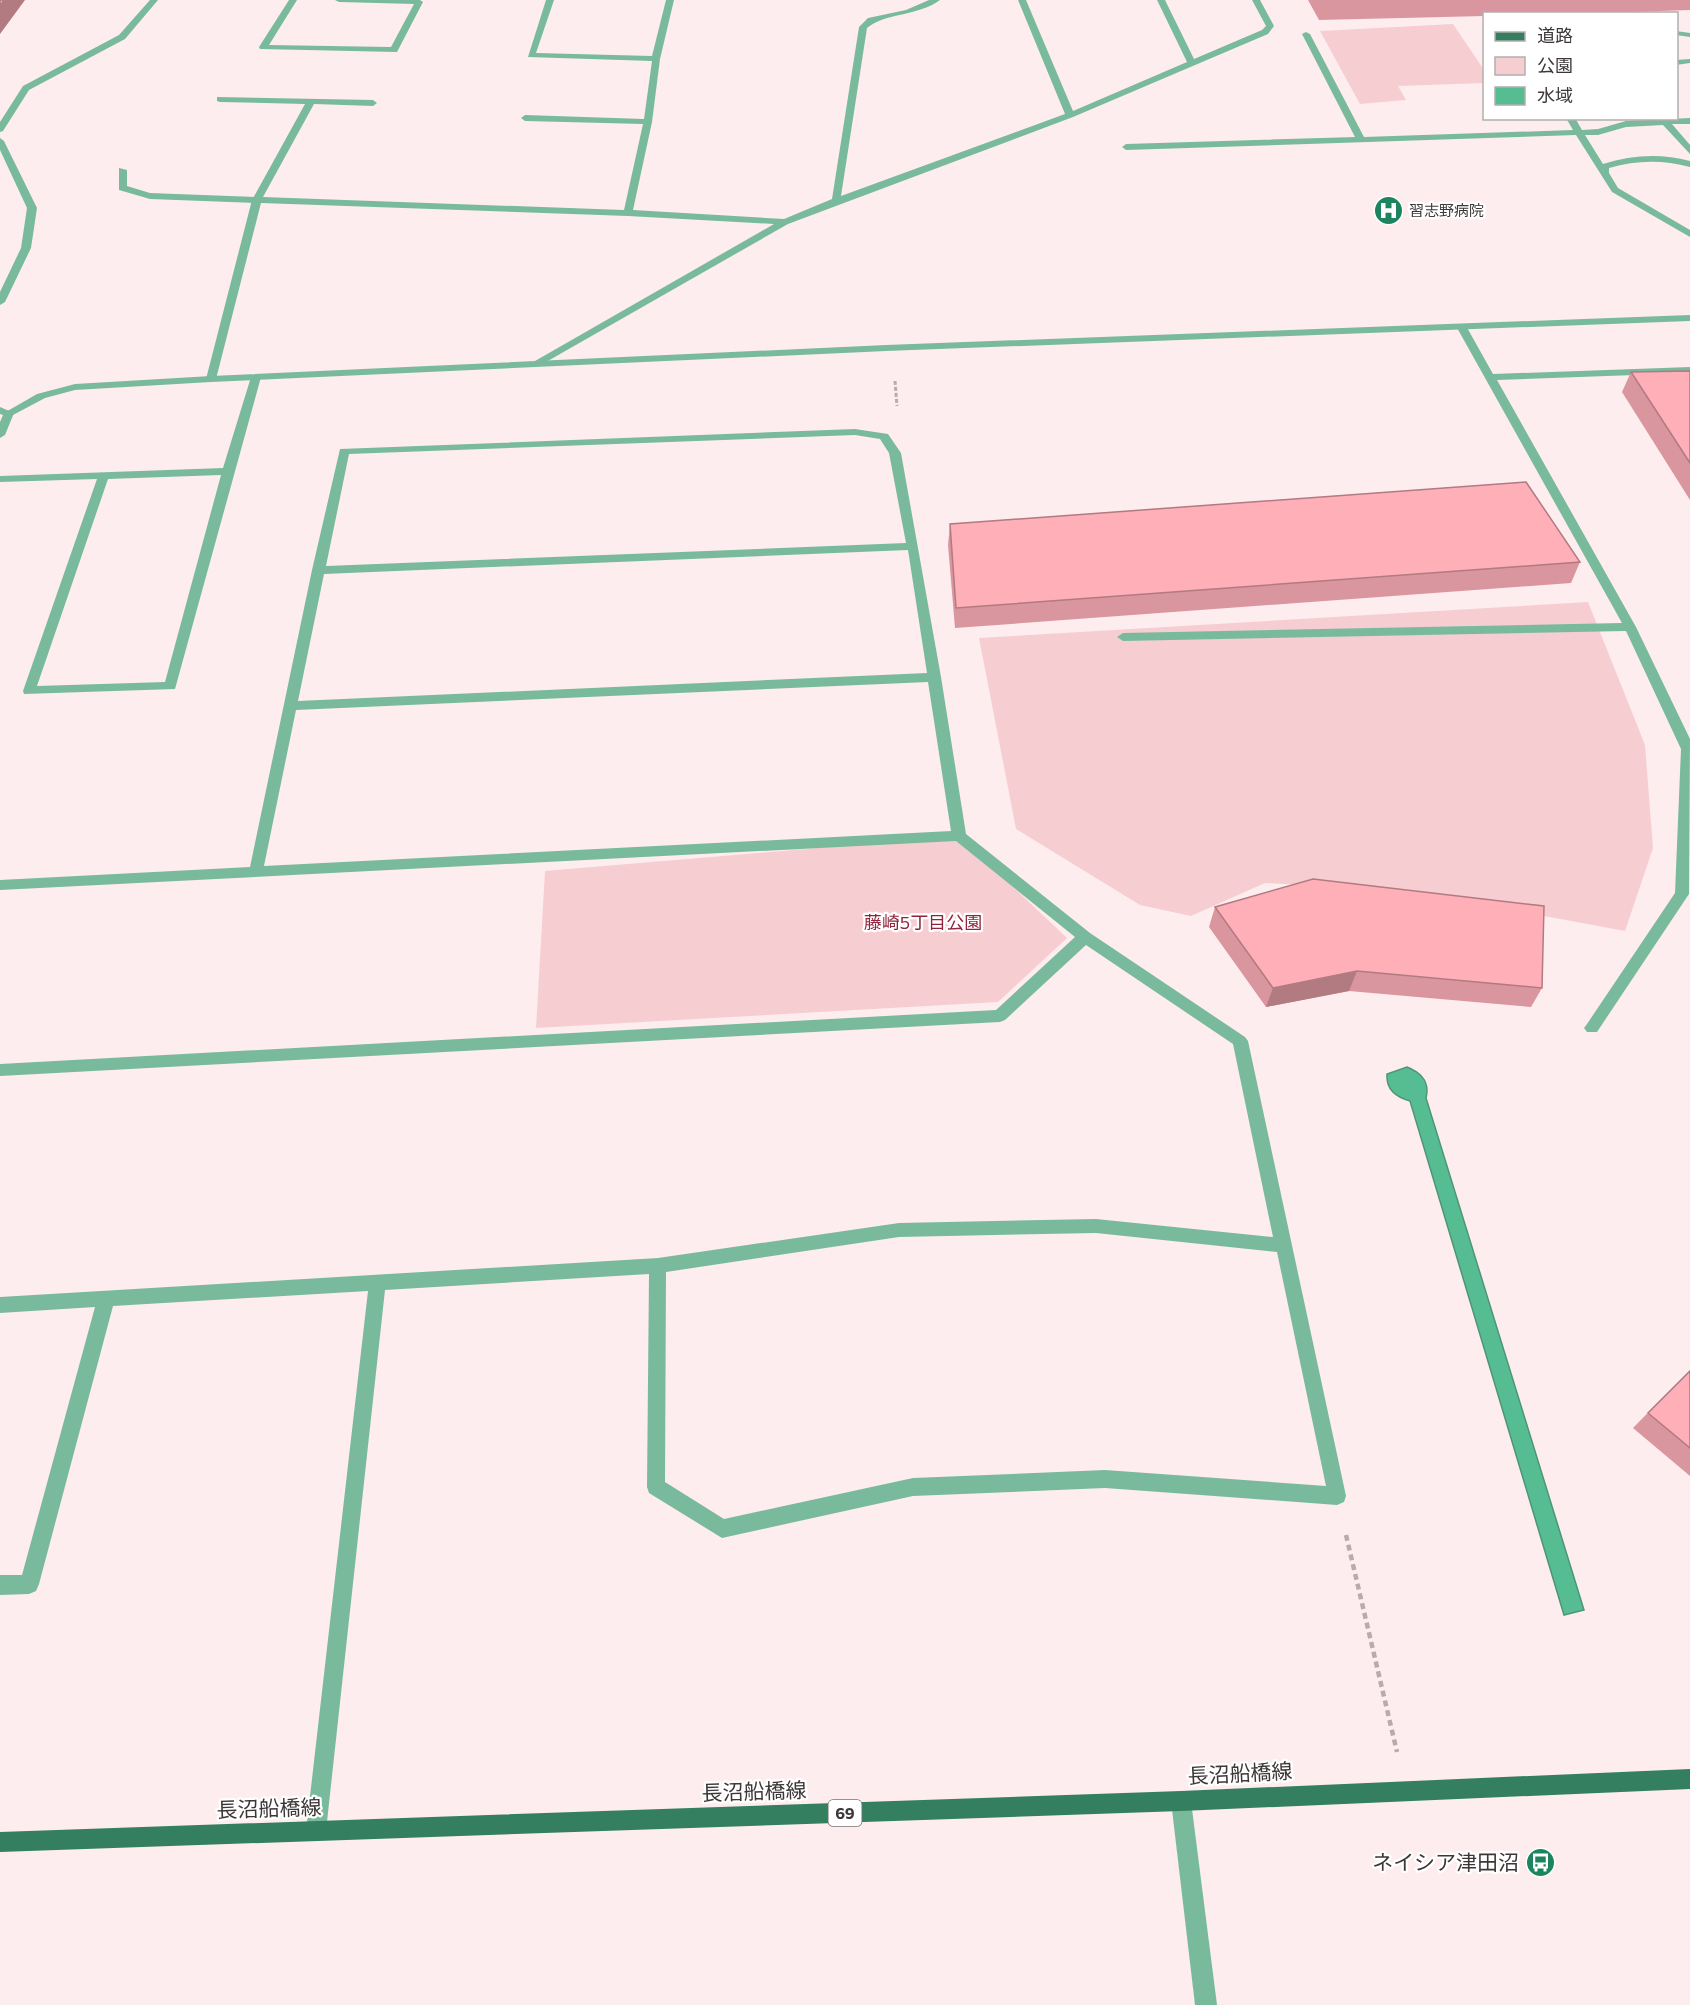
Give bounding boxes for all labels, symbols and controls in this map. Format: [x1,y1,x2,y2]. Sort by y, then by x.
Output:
legend [1483,12,1678,120]
text: 道路 [1537,24,1573,46]
text: 公園 [1537,54,1573,76]
text: 水域 [1537,84,1573,106]
hospital icon: 習志野病院 [1372,195,1404,227]
place label: 習志野病院 [1409,201,1484,219]
park label: 藤崎5丁目公園 [864,911,982,933]
street label: 長沼船橋線 [1187,1757,1293,1788]
street label: 長沼船橋線 [701,1776,807,1805]
street label: 長沼船橋線 [216,1793,322,1822]
road number: 69 [828,1800,862,1826]
bus stop icon: ネイシア津田沼 [1524,1847,1556,1879]
place label: ネイシア津田沼 [1372,1849,1519,1874]

